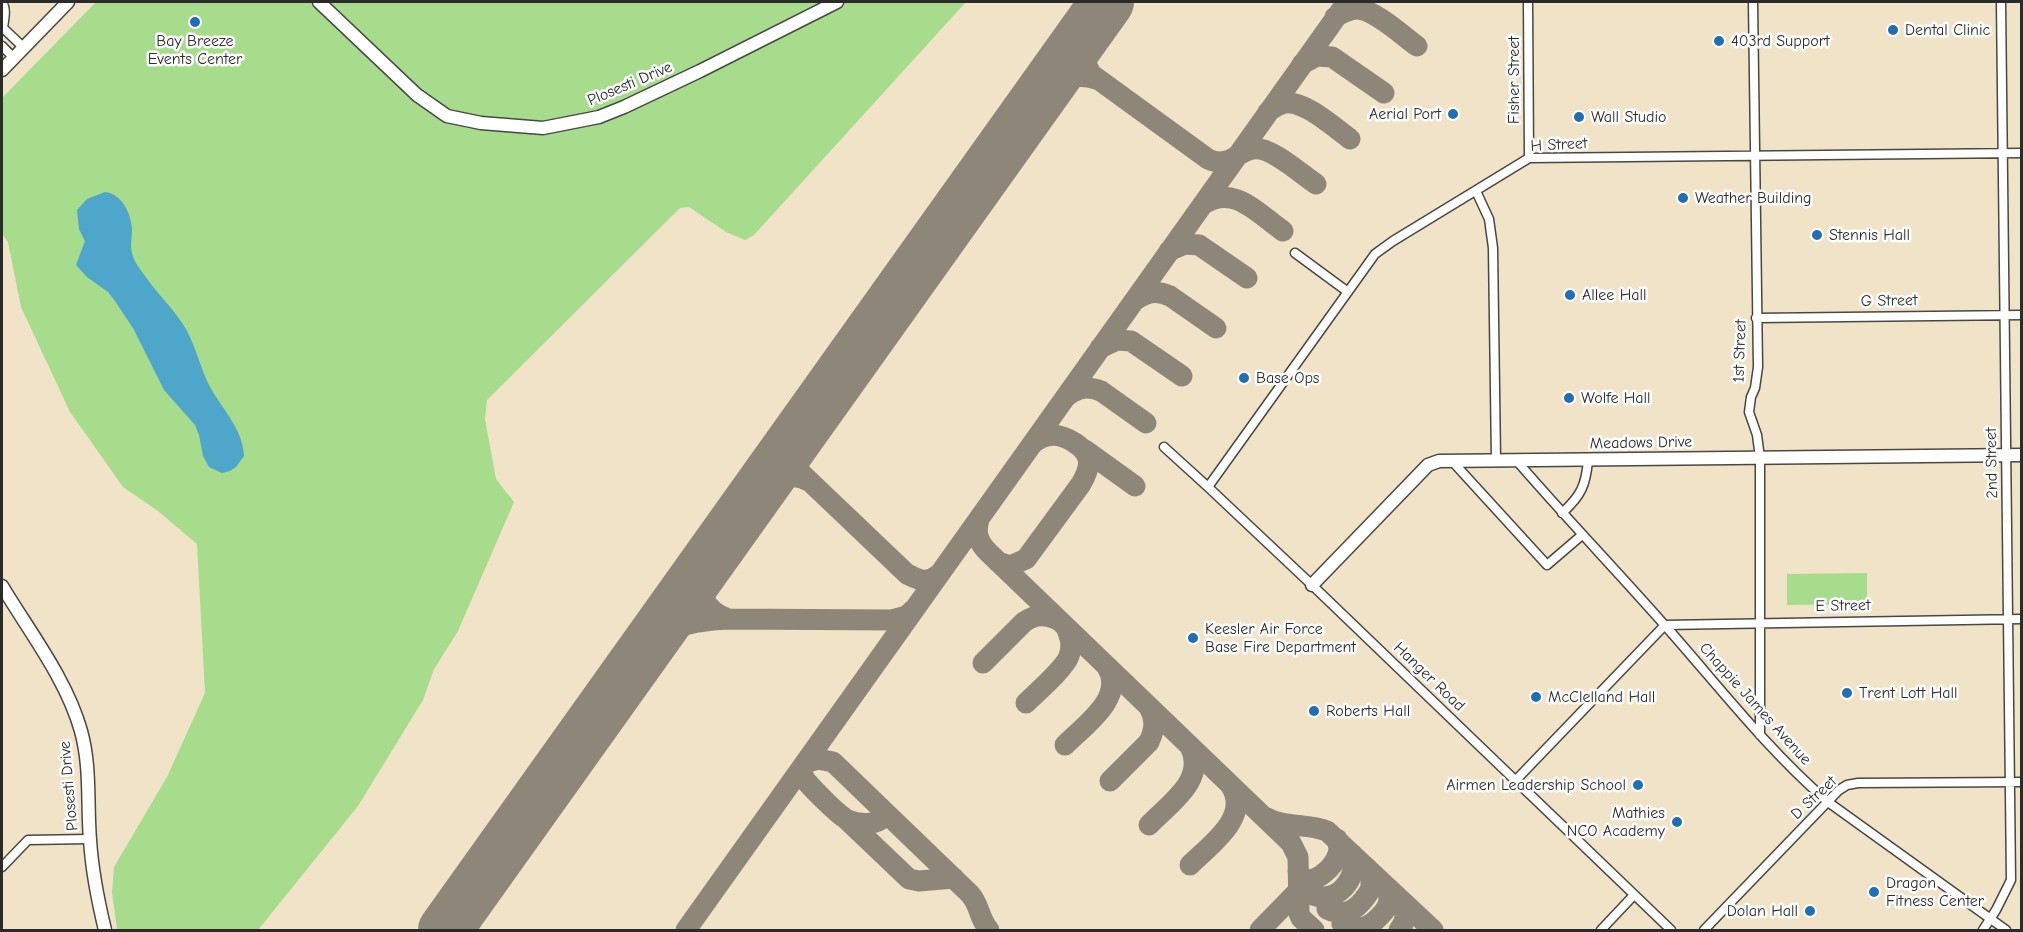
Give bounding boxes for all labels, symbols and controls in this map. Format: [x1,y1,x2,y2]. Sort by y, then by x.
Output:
marker: Bay Breeze Events Center [188,15,202,29]
place label: Dental Clinic [1905,20,1990,40]
marker: Dental Clinic [1886,23,1900,37]
place label: Bay Breeze Events Center [148,31,242,69]
place label: 403rd Support [1731,31,1830,51]
marker: 403rd Support [1712,34,1726,48]
street label: Fisher Street [1504,36,1524,124]
street label: Plosesti Drive [585,58,675,110]
place label: Aerial Port [1369,104,1441,124]
marker: Aerial Port [1446,107,1460,121]
place label: Wall Studio [1591,107,1667,127]
marker: Wall Studio [1572,110,1586,124]
street label: H Street [1530,134,1588,156]
place label: Weather Building [1695,188,1812,208]
marker: Weather Building [1676,191,1690,205]
place label: Stennis Hall [1829,225,1910,245]
marker: Stennis Hall [1810,228,1824,242]
place label: Allee Hall [1582,285,1647,305]
marker: Allee Hall [1563,288,1577,302]
street label: G Street [1860,291,1918,311]
street label: 1st Street [1729,319,1751,383]
place label: Base Ops [1256,368,1319,388]
marker: Base Ops [1237,371,1251,385]
place label: Wolfe Hall [1581,388,1651,408]
marker: Wolfe Hall [1562,391,1576,405]
street label: 2nd Street [1982,427,2002,499]
street label: Meadows Drive [1590,433,1692,453]
street label: E Street [1815,596,1871,616]
place label: Keesler Air Force Base Fire Department [1205,619,1356,657]
marker: Keesler Air Force Base Fire Department [1186,631,1200,645]
street label: Hanger Road [1389,638,1469,716]
street label: Chappie James Avenue [1695,639,1815,769]
place label: Trent Lott Hall [1859,683,1958,703]
marker: Trent Lott Hall [1840,686,1854,700]
place label: McClelland Hall [1548,687,1655,707]
marker: McClelland Hall [1529,690,1543,704]
place label: Roberts Hall [1326,701,1410,721]
marker: Roberts Hall [1307,704,1321,718]
street label: Plosesti Drive [56,740,82,832]
street label: D Street [1787,772,1841,824]
place label: Airmen Leadership School [1446,775,1626,795]
marker: Airmen Leadership School [1631,778,1645,792]
place label: Mathies NCO Academy [1567,803,1665,841]
marker: Mathies NCO Academy [1670,815,1684,829]
place label: Dragon Fitness Center [1886,873,1984,911]
marker: Dragon Fitness Center [1867,885,1881,899]
place label: Dolan Hall [1727,901,1798,921]
marker: Dolan Hall [1803,904,1817,918]

